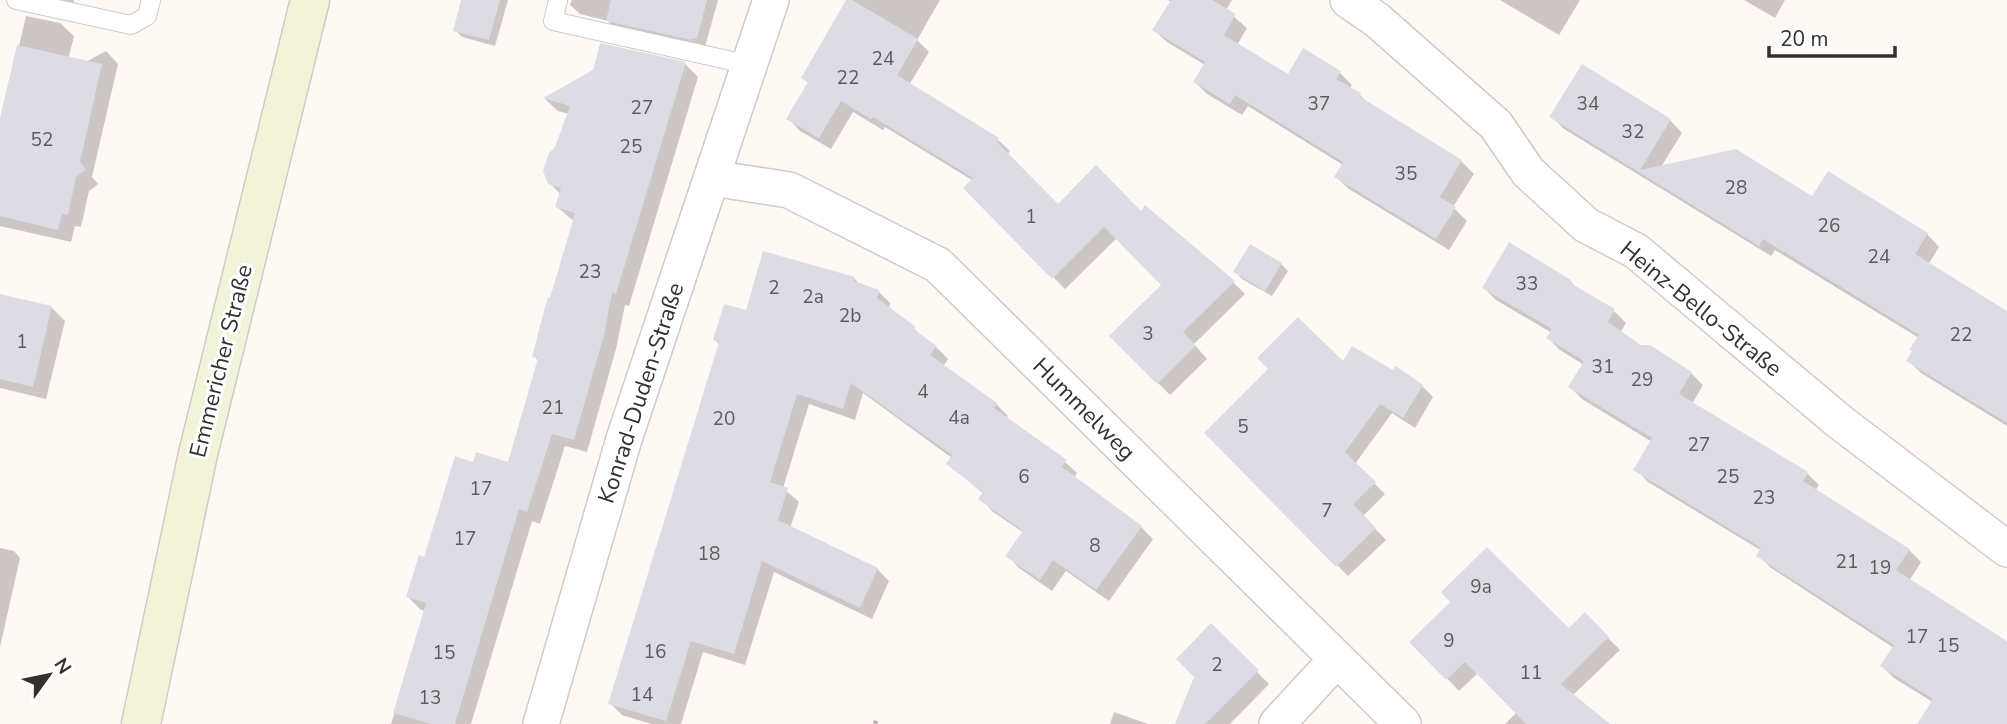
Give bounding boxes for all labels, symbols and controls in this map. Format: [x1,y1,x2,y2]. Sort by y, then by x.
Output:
scale bar [1769,14,1895,58]
text: 20 m [1780,25,1829,53]
house number: 24 [872,46,894,72]
house number: 22 [837,65,859,91]
house number: 37 [1308,91,1330,117]
house number: 34 [1577,91,1599,117]
house number: 27 [631,95,653,121]
house number: 32 [1622,119,1644,145]
house number: 52 [31,127,53,153]
house number: 25 [620,134,642,160]
house number: 35 [1395,161,1417,187]
house number: 28 [1725,175,1747,201]
house number: 1 [1025,204,1037,230]
house number: 26 [1818,213,1840,239]
street label: Heinz-Bello-Straße [1613,234,1789,384]
house number: 24 [1868,244,1890,270]
house number: 23 [579,259,601,285]
street label: Emmericher Straße [182,261,260,461]
house number: 33 [1516,271,1538,297]
house number: 2 [768,275,780,301]
street label: Konrad-Duden-Straße [591,279,691,507]
house number: 2a [802,284,824,310]
house number: 2b [839,303,861,329]
house number: 3 [1142,321,1154,347]
house number: 22 [1950,322,1972,348]
house number: 1 [16,329,28,355]
street label: Hummelweg [1026,351,1142,467]
house number: 31 [1592,354,1614,380]
house number: 29 [1631,367,1653,393]
house number: 4 [917,379,929,405]
house number: 21 [542,395,564,421]
house number: 4a [948,405,970,431]
house number: 20 [713,406,735,432]
house number: 5 [1237,414,1249,440]
house number: 27 [1688,432,1710,458]
house number: 6 [1018,464,1030,490]
house number: 25 [1717,464,1739,490]
house number: 17 [470,476,492,502]
house number: 23 [1753,485,1775,511]
house number: 7 [1321,498,1333,524]
house number: 17 [454,526,476,552]
house number: 8 [1089,533,1101,559]
house number: 18 [698,541,720,567]
house number: 21 [1836,549,1858,575]
house number: 19 [1869,555,1891,581]
house number: 9a [1470,574,1492,600]
house number: 17 [1906,624,1928,650]
house number: 9 [1443,628,1455,654]
house number: 15 [1937,633,1959,659]
house number: 16 [644,639,666,665]
north arrow [14,640,84,710]
house number: 15 [433,640,455,666]
house number: 2 [1211,652,1223,678]
text: N [48,653,77,679]
house number: 11 [1520,660,1542,686]
house number: 14 [631,682,653,708]
house number: 13 [419,685,441,711]

